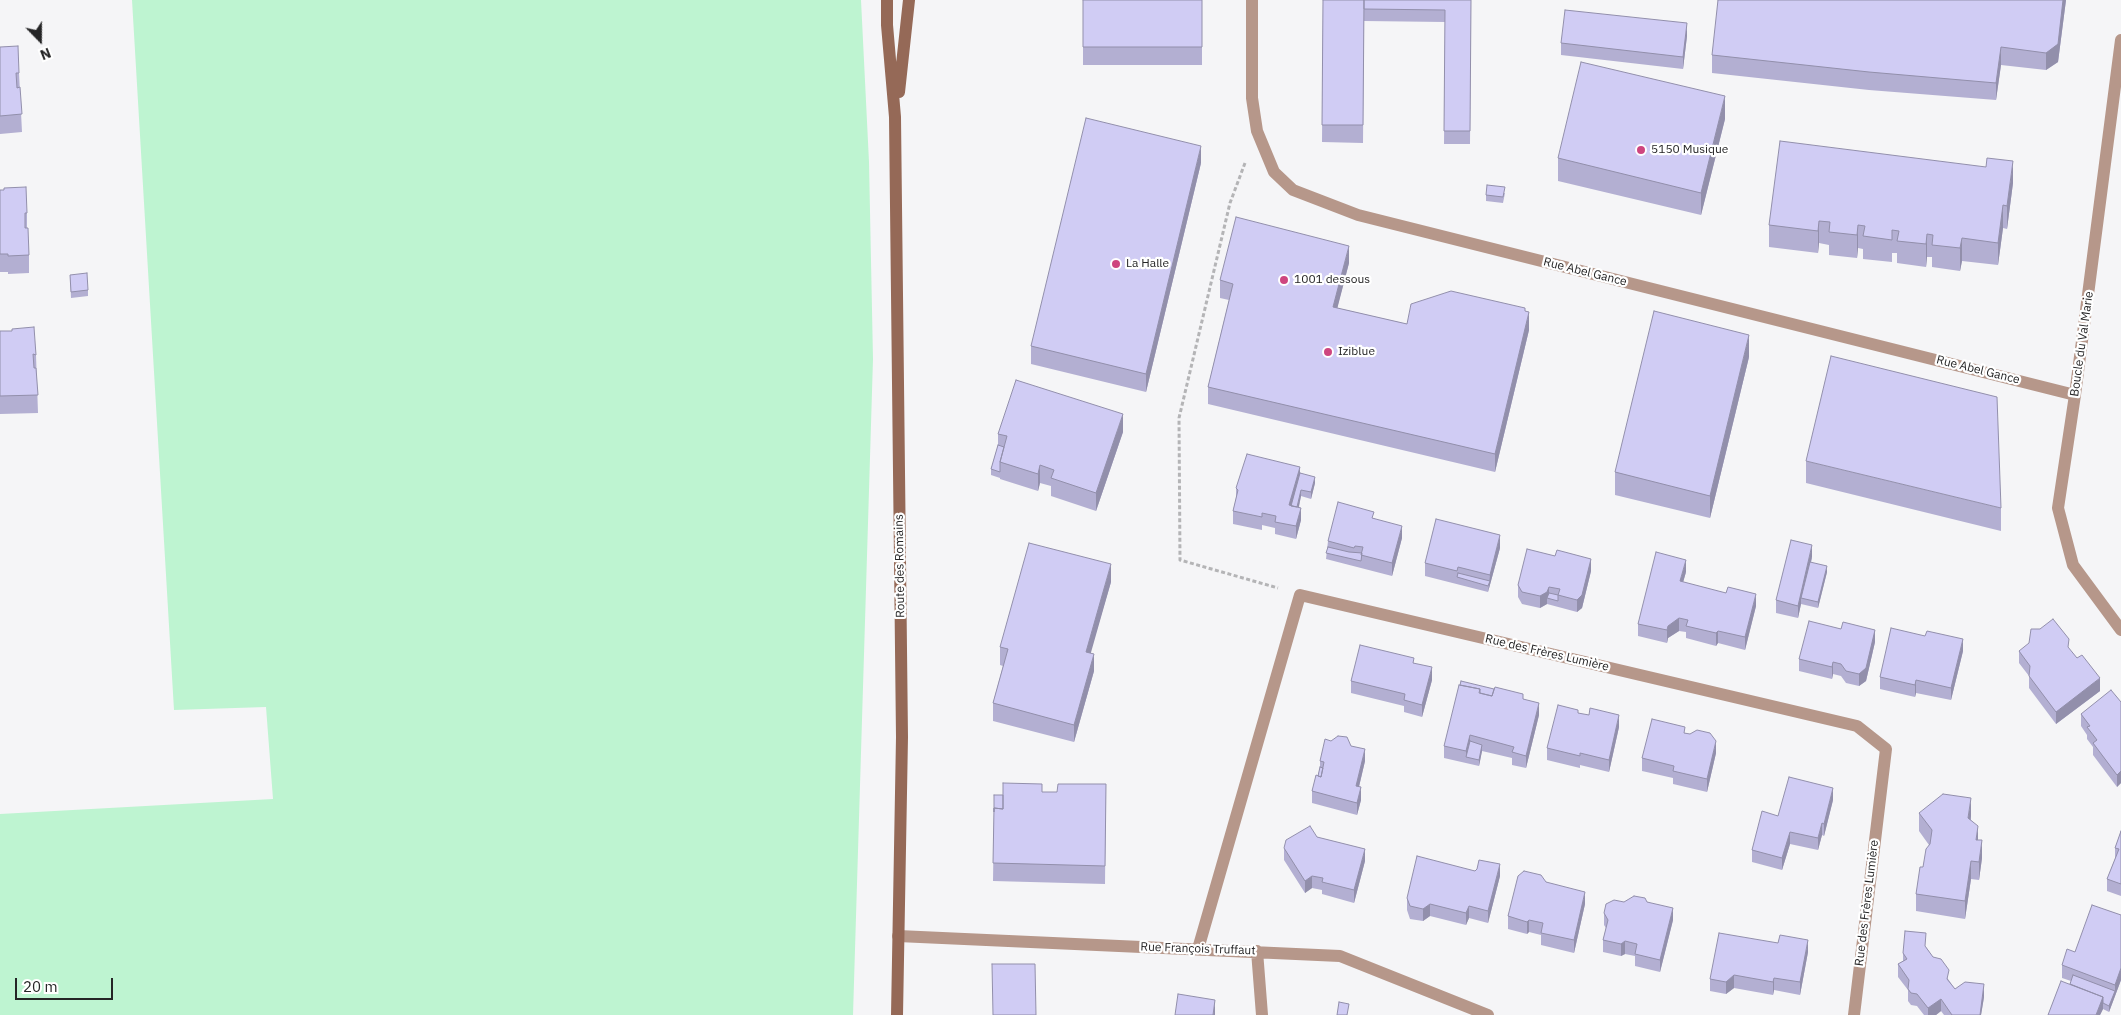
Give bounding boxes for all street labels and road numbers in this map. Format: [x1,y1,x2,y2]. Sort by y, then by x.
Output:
street label: Rue Abel Gance [1542,255,1628,289]
street label: Boucle du Val Marie [2067,290,2097,398]
street label: Rue Abel Gance [1935,353,2021,387]
street label: Route des Romains [892,514,908,618]
street label: Rue des Frères Lumière [1484,632,1610,674]
street label: Rue des Frères Lumière [1852,839,1882,967]
street label: Rue François Truffaut [1140,940,1256,958]

